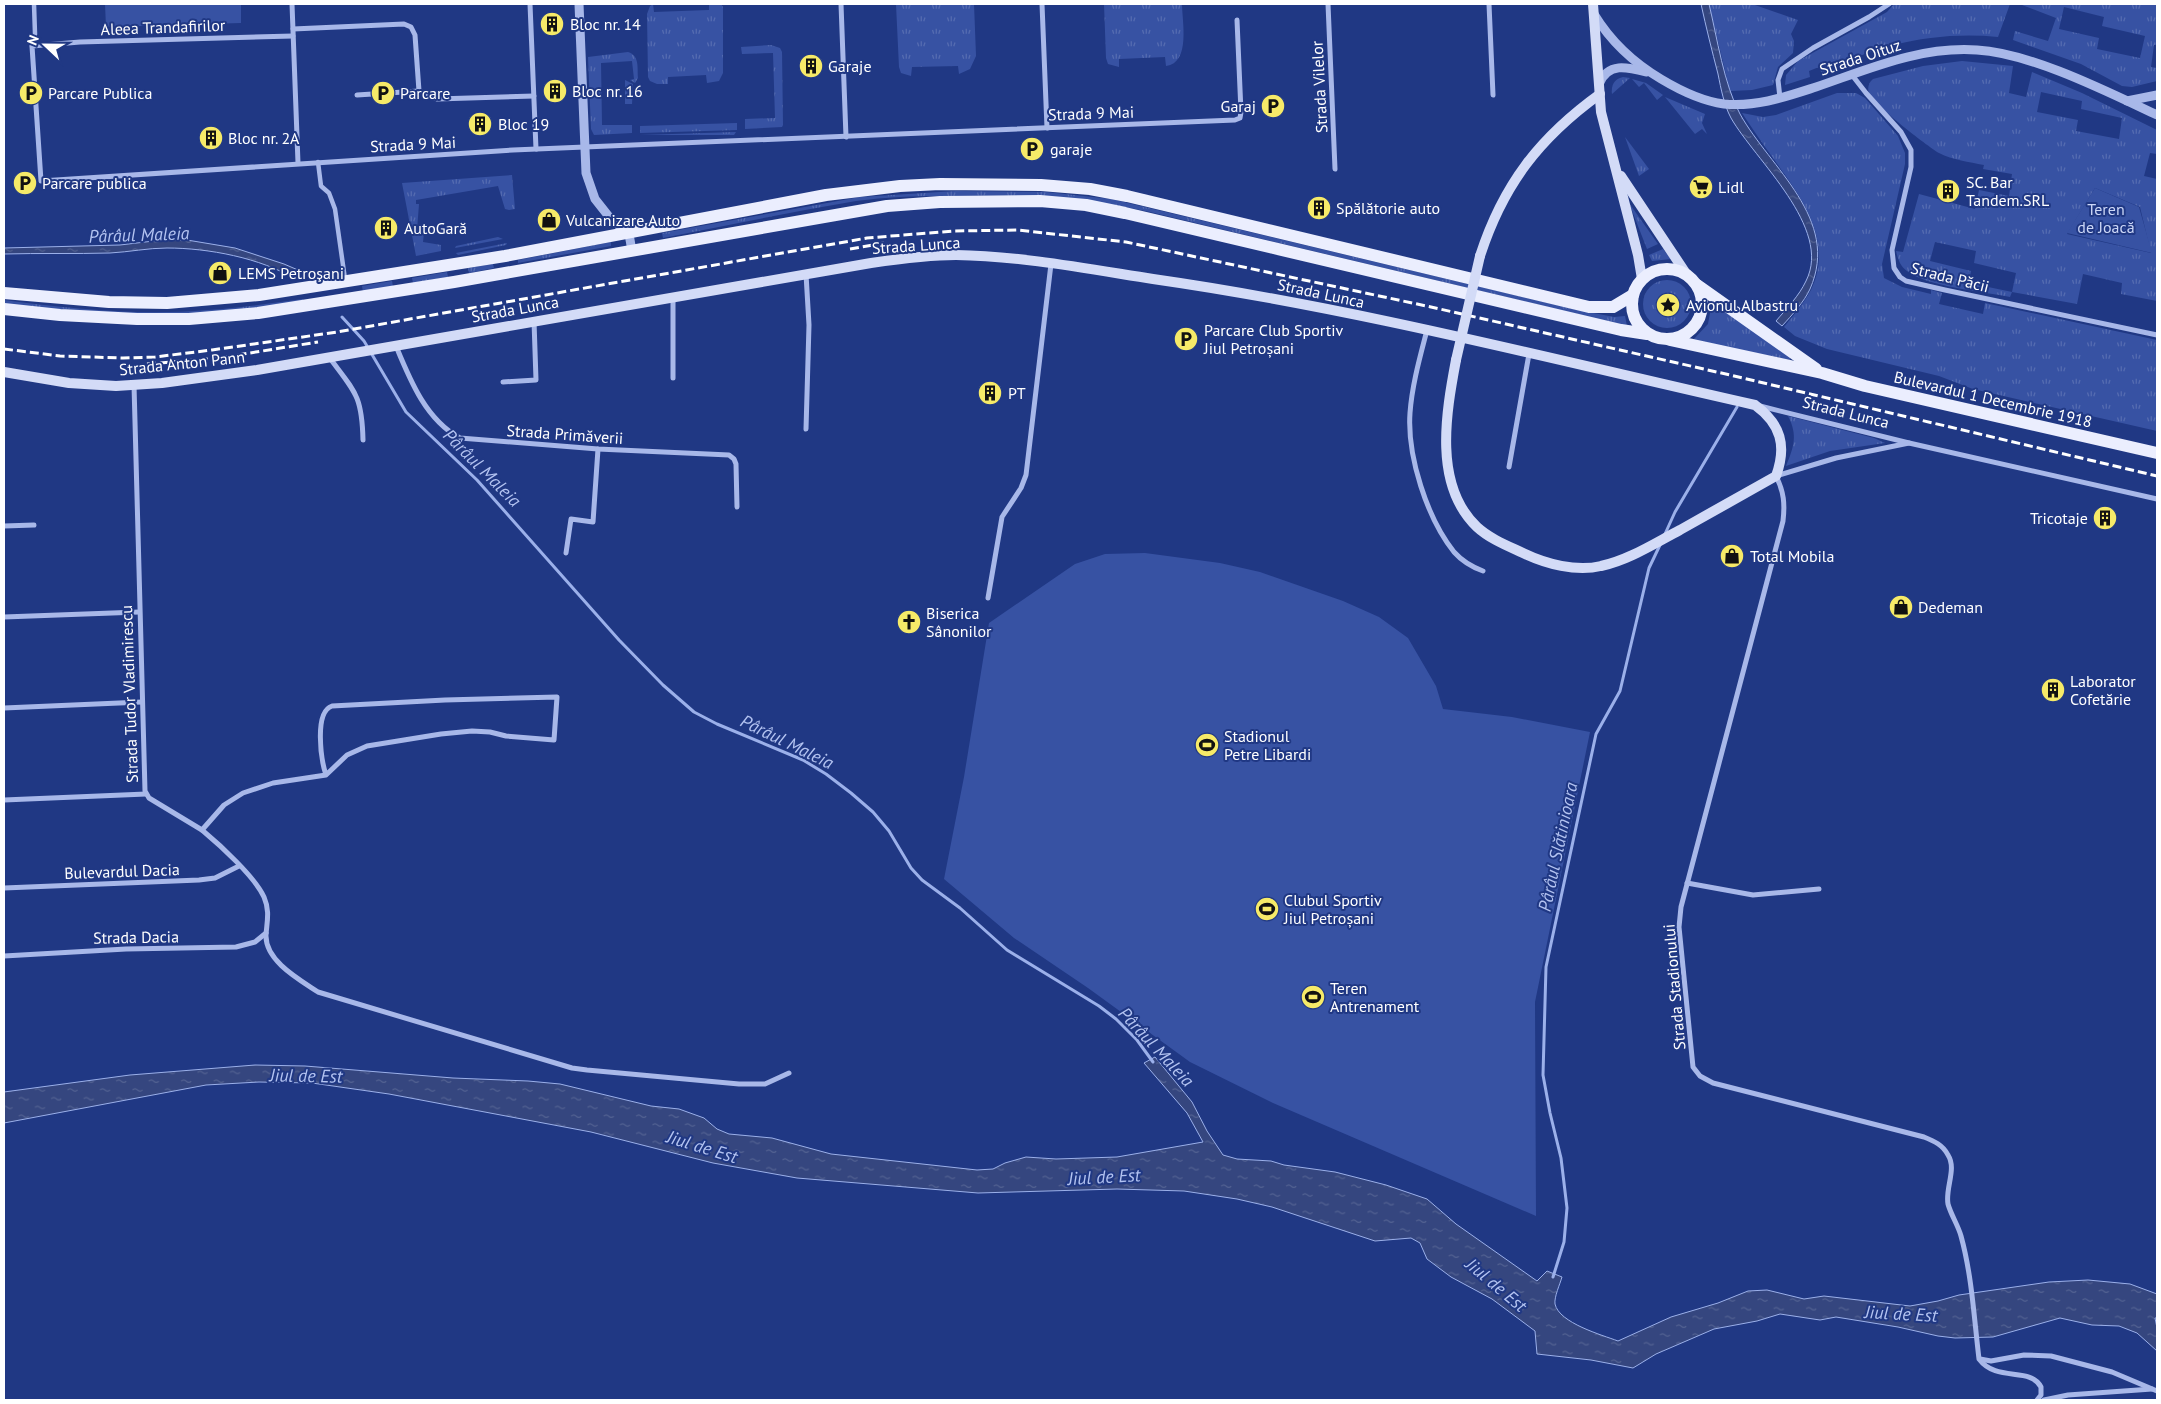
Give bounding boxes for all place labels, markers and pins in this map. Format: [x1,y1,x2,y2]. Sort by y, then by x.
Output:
building icon: Bloc nr. 14 [539,11,565,37]
place label: Bloc nr. 14 [570,14,641,34]
building icon: Garaje [798,53,824,79]
place label: Garaje [828,56,872,76]
building icon: Bloc nr. 16 [542,78,568,104]
parking icon: Parcare Publica [18,80,44,106]
parking icon: Parcare [370,80,396,106]
place label: Bloc nr. 16 [572,81,643,101]
place label: Parcare Publica [48,83,153,103]
place label: Parcare [400,83,450,103]
parking icon: Garaj [1260,93,1286,119]
place label: Garaj [1221,96,1256,116]
building icon: Bloc 19 [467,111,493,137]
place label: Bloc 19 [498,114,549,134]
building icon: Bloc nr. 2A [198,125,224,151]
place label: Bloc nr. 2A [228,128,300,148]
parking icon: garaje [1019,136,1045,162]
place label: garaje [1050,139,1092,159]
parking icon: Parcare publica [12,170,38,196]
place label: SC. Bar Tandem.SRL [1966,172,2049,210]
place label: Parcare publica [42,173,147,193]
supermarket icon: Lidl [1688,174,1714,200]
place label: Lidl [1718,177,1744,197]
building icon: SC. Bar Tandem.SRL [1935,178,1961,204]
building icon: Spălătorie auto [1306,195,1332,221]
place label: Spălătorie auto [1336,198,1440,218]
shop icon: Vulcanizare Auto [536,207,562,233]
place label: Vulcanizare Auto [565,210,680,230]
building icon: AutoGară [373,215,399,241]
place label: AutoGară [404,218,467,238]
shop icon: LEMS Petroşani [207,260,233,286]
place label: LEMS Petroşani [238,263,344,283]
place icon: Avionul Albastru [1655,292,1681,318]
place label: Avionul Albastru [1686,295,1798,315]
place label: Parcare Club Sportiv Jiul Petroșani [1203,320,1343,358]
parking icon: Parcare Club Sportiv Jiul Petroșani [1173,326,1199,352]
building icon: PT [977,380,1003,406]
place label: PT [1008,383,1026,403]
building icon: Tricotaje [2092,505,2118,531]
place label: Tricotaje [2030,508,2088,528]
shop icon: Total Mobila [1719,543,1745,569]
place label: Total Mobila [1750,546,1834,566]
shop icon: Dedeman [1888,594,1914,620]
place label: Dedeman [1918,597,1983,617]
place label: Biserica Sânonilor [926,603,992,641]
church icon: Biserica Sânonilor [896,609,922,635]
place label: Laborator Cofetărie [2070,671,2136,709]
building icon: Laborator Cofetărie [2040,677,2066,703]
place label: Stadionul Petre Libardi [1224,726,1311,764]
sports icon: Stadionul Petre Libardi [1194,732,1220,758]
place label: Clubul Sportiv Jiul Petroșani [1283,890,1382,928]
sports icon: Clubul Sportiv Jiul Petroșani [1254,896,1280,922]
place label: Teren Antrenament [1330,978,1420,1016]
sports icon: Teren Antrenament [1300,984,1326,1010]

